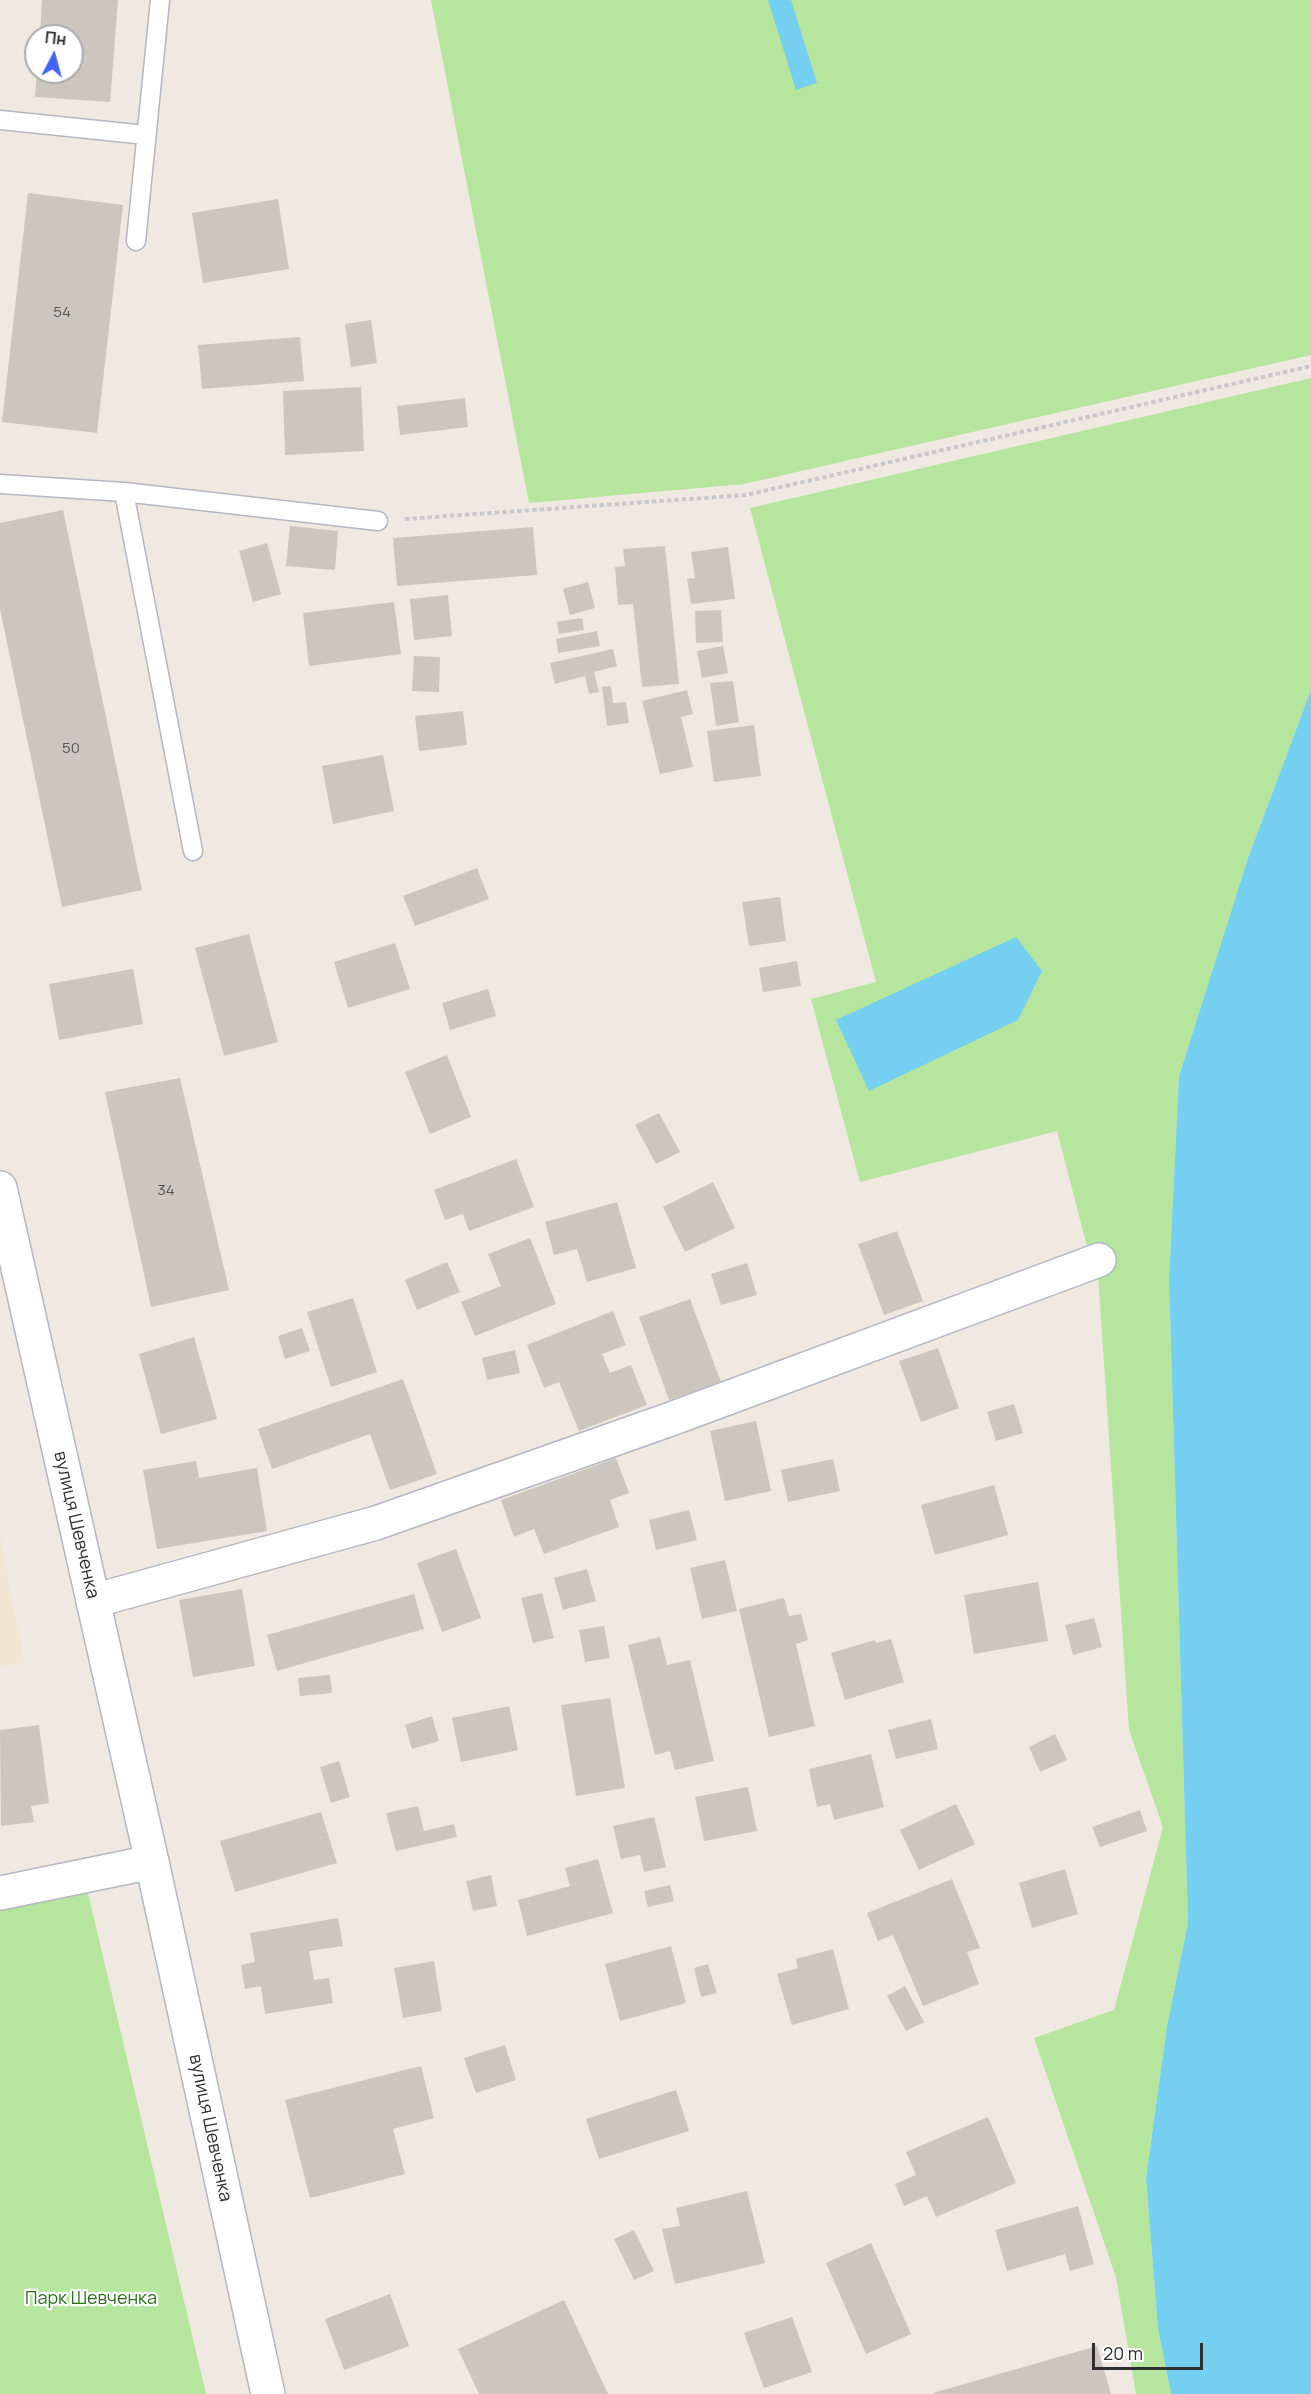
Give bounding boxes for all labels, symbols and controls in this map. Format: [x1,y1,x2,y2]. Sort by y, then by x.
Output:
north arrow [24,24,84,84]
text: Пн [44,26,68,50]
house number: 54 [53,304,71,322]
house number: 50 [62,740,80,758]
house number: 34 [157,1182,175,1200]
street label: вулиця Шевченка [49,1449,103,1601]
street label: вулиця Шевченка [184,2052,236,2204]
park label: Парк Шевченка [25,2288,157,2310]
scale bar [1095,2331,1206,2369]
text: 20 m [1103,2341,1143,2365]

